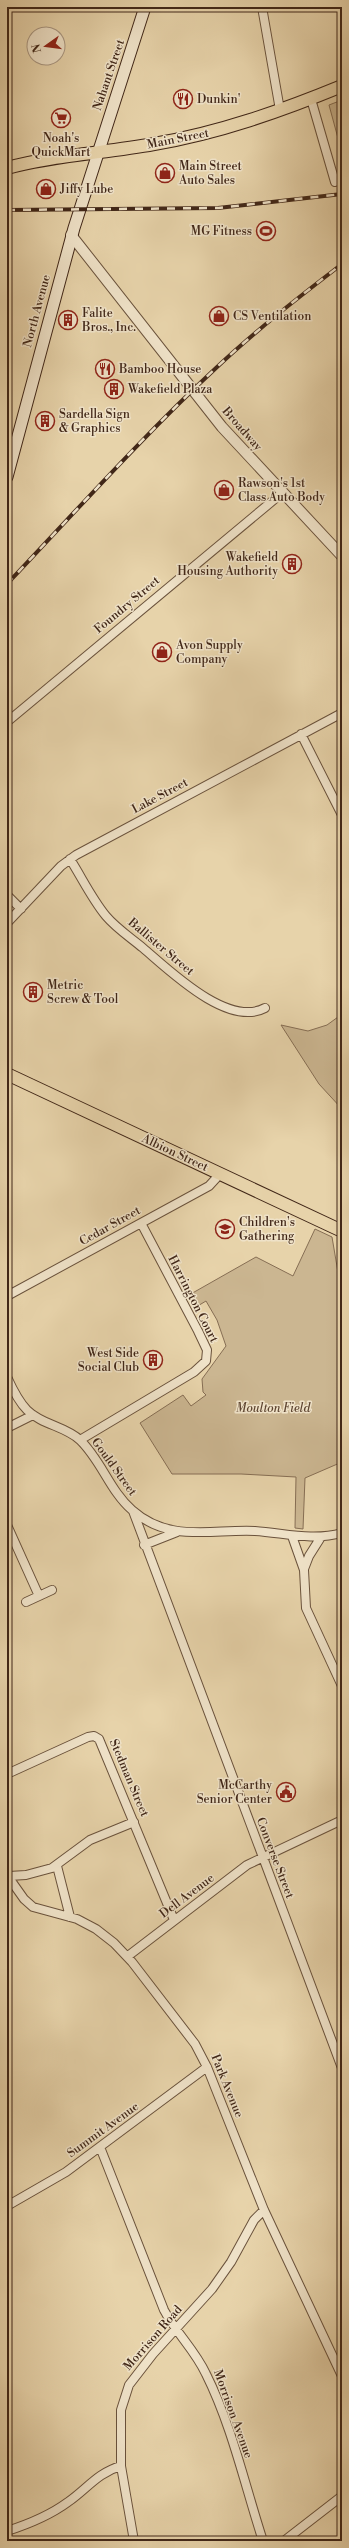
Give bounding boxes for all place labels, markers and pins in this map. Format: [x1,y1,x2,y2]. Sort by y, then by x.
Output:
restaurant icon: Dunkin' [172,88,194,110]
place label: Dunkin' [197,92,241,107]
supermarket icon: Noah's QuickMart [50,107,72,129]
place label: Noah's QuickMart [32,131,91,160]
place label: Main Street Auto Sales [178,159,243,188]
shop icon: Main Street Auto Sales [154,162,176,184]
shop icon: Jiffy Lube [35,178,57,200]
place label: Jiffy Lube [59,182,113,197]
sports icon: MG Fitness [255,220,277,242]
place label: MG Fitness [191,224,252,239]
shop icon: CS Ventilation [208,305,230,327]
place label: Falite Bros., Inc. [81,306,136,335]
building icon: Falite Bros., Inc. [57,309,79,331]
place label: CS Ventilation [233,309,311,324]
restaurant icon: Bamboo House [94,358,116,380]
place label: Bamboo House [118,362,201,377]
building icon: Wakefield Plaza [103,378,125,400]
place label: Wakefield Plaza [127,382,213,397]
place label: Sardella Sign & Graphics [59,407,130,436]
building icon: Sardella Sign & Graphics [34,410,56,432]
place label: Rawson's 1st Class Auto Body [238,476,325,505]
shop icon: Rawson's 1st Class Auto Body [213,479,235,501]
place label: Wakefield Housing Authority [177,550,278,579]
building icon: Wakefield Housing Authority [281,553,303,575]
place label: Avon Supply Company [175,638,243,667]
shop icon: Avon Supply Company [151,641,173,663]
place label: Metric Screw & Tool [47,978,119,1007]
building icon: Metric Screw & Tool [22,981,44,1003]
place label: Children's Gathering [239,1215,295,1244]
school or university icon: Children's Gathering [214,1218,236,1240]
place label: West Side Social Club [78,1346,139,1375]
building icon: West Side Social Club [142,1349,164,1371]
place label: McCarthy Senior Center [197,1778,272,1807]
public building icon: McCarthy Senior Center [275,1781,297,1803]

